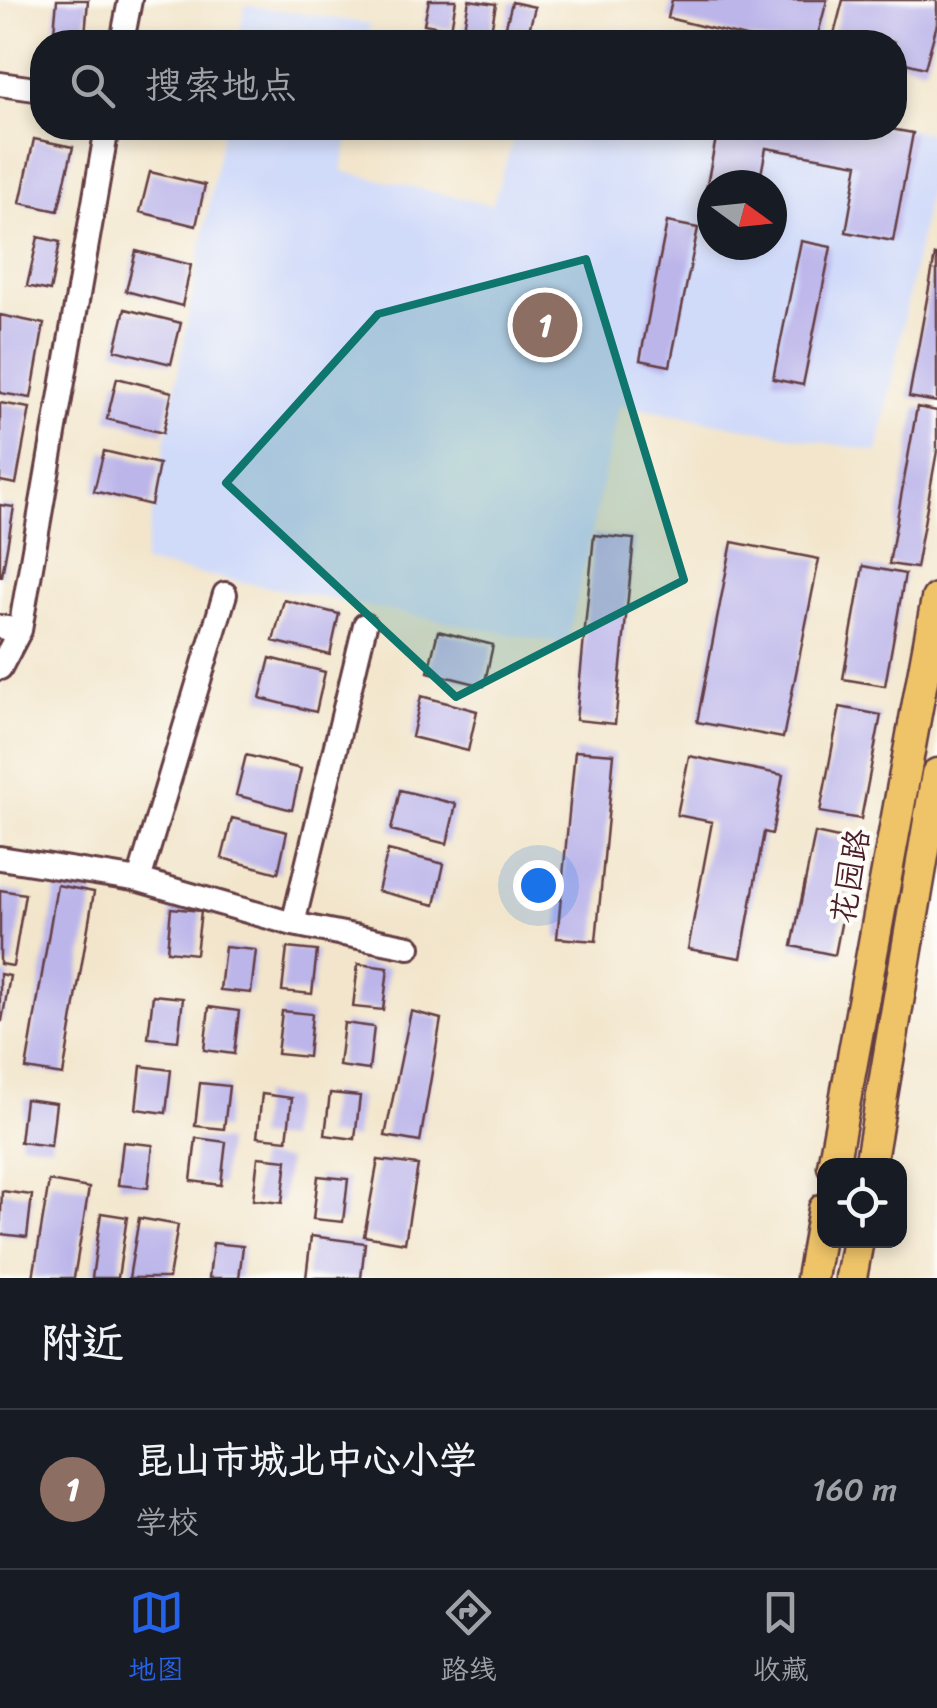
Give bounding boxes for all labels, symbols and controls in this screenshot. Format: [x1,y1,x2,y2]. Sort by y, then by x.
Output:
search box [30,30,907,140]
text: 搜索地点 [145,52,297,119]
icon: search [65,58,120,113]
north arrow [697,170,787,260]
pin: 1 [512,288,578,362]
street label: 花园路 [814,824,887,928]
your location [513,860,564,911]
map controls [817,1158,907,1248]
button: locate [817,1158,907,1248]
text: 附近 [40,1306,124,1380]
text: 昆山市城北中心小学 [135,1427,477,1494]
text: 1 [66,1461,79,1518]
text: 160 m [812,1461,897,1518]
text: 学校 [135,1494,199,1551]
tab: 地图 [128,1585,184,1694]
tab: 路线 [440,1585,497,1694]
tab: 收藏 [753,1585,809,1694]

